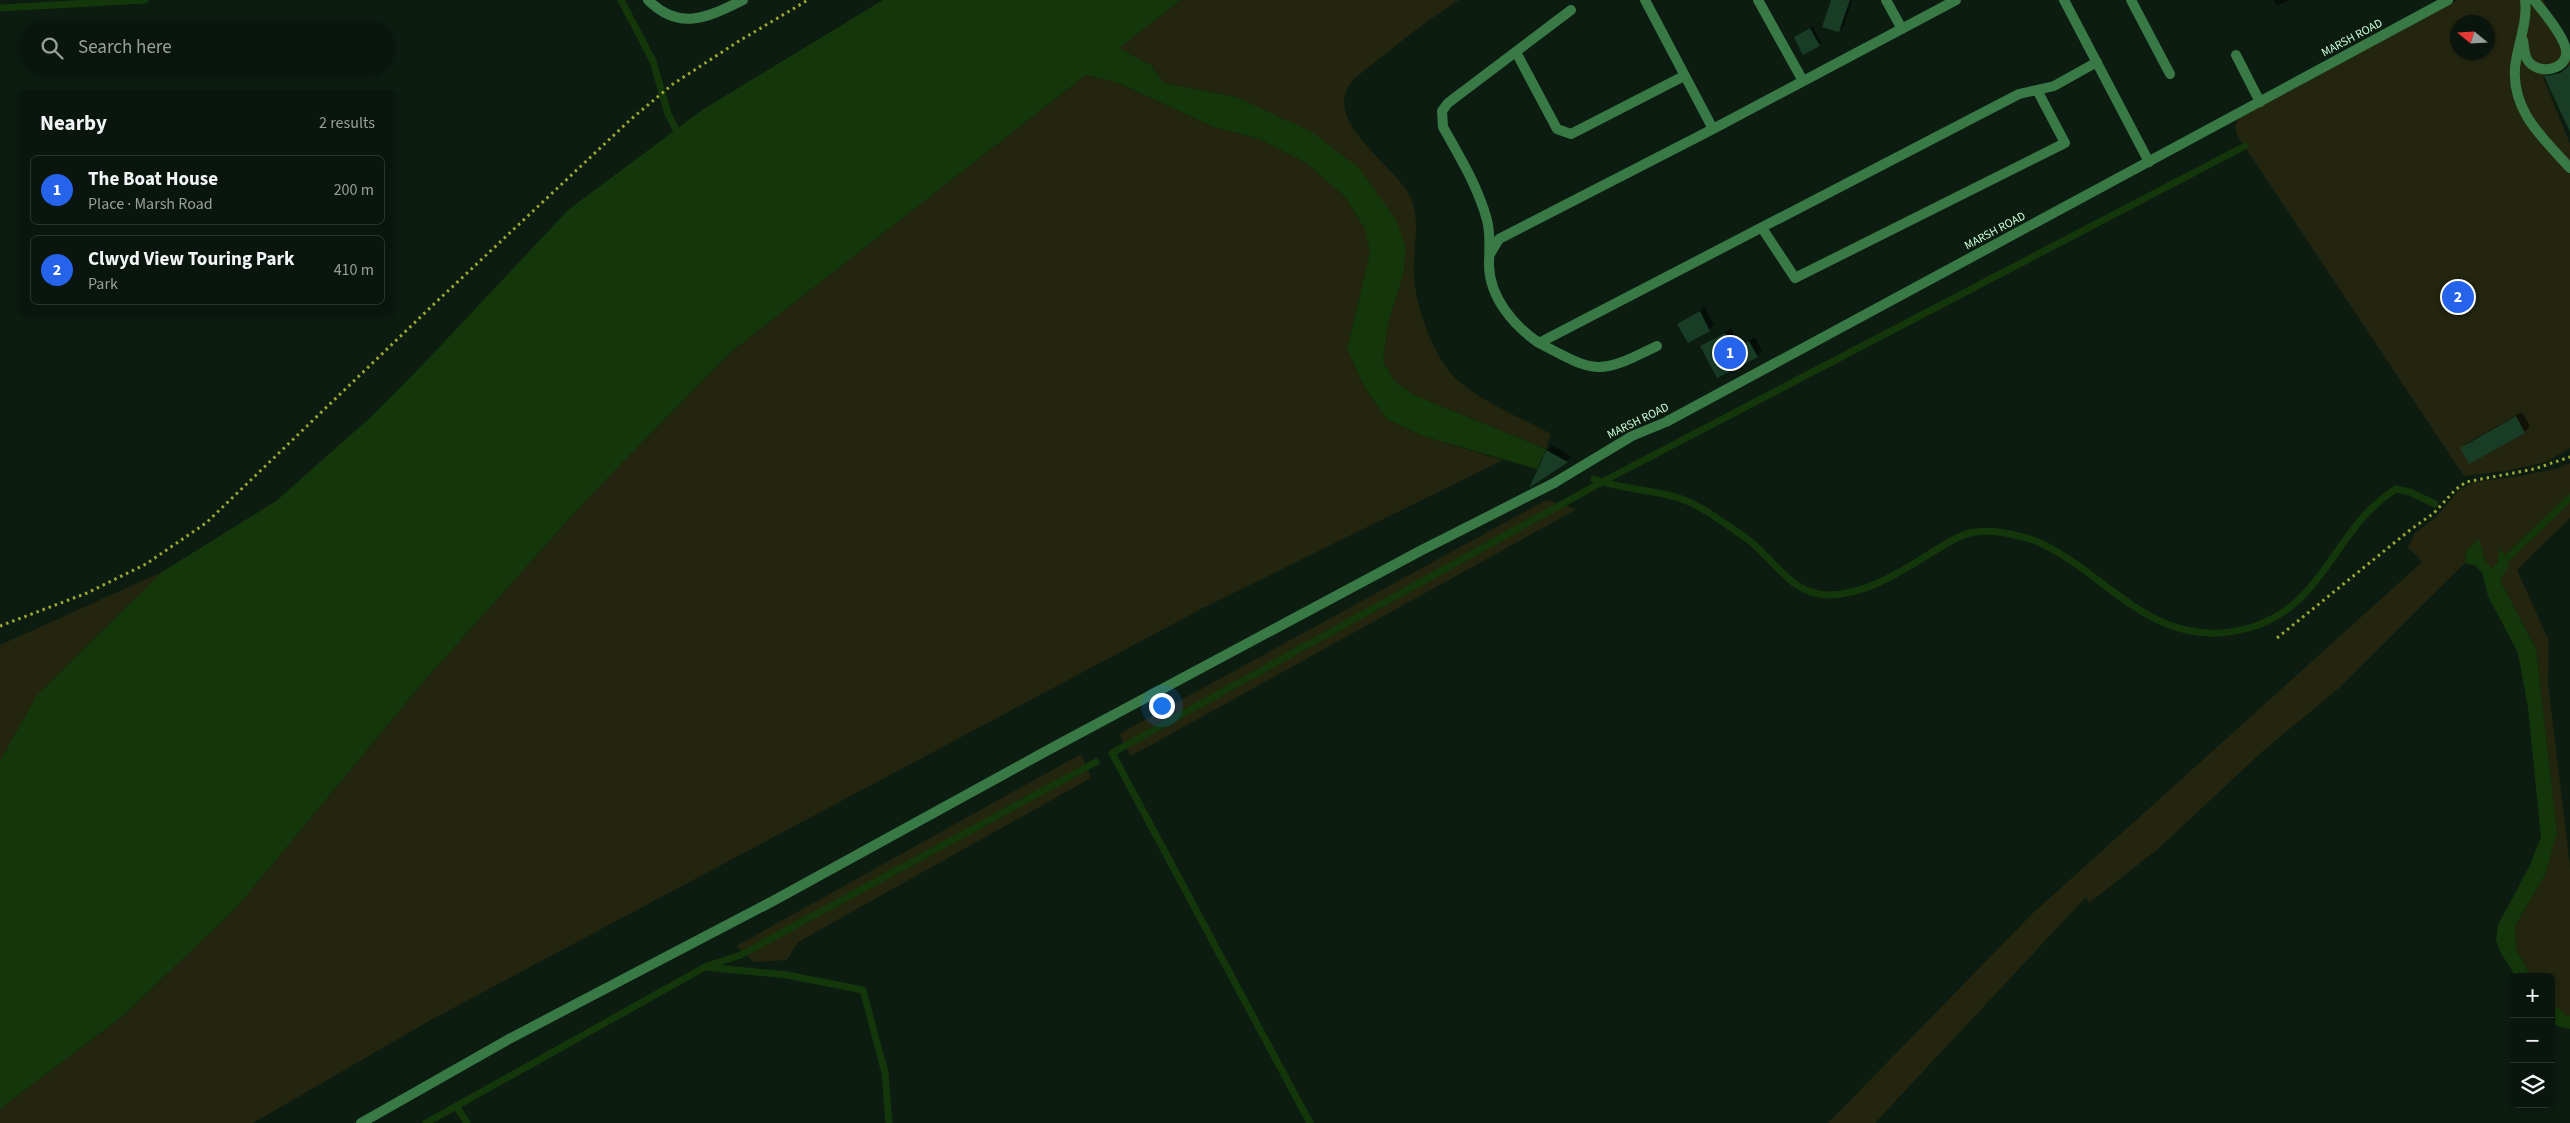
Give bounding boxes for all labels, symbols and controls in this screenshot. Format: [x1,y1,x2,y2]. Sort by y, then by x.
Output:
street label: MARSH ROAD [2318,15,2386,61]
north arrow [2450,15,2495,60]
search box [20,20,395,75]
icon: search [38,34,66,62]
text: Search here [78,34,172,61]
text: Nearby [40,108,107,138]
text: 2 results [319,112,375,134]
text: The Boat House [88,166,218,193]
text: 1 [53,179,61,201]
text: 200 m [334,179,374,201]
text: Place · Marsh Road [88,193,213,215]
street label: MARSH ROAD [1961,208,2029,254]
text: Clwyd View Touring Park [88,246,295,273]
text: 2 [53,259,61,281]
text: 410 m [334,259,374,281]
text: Park [88,273,118,295]
pin: 2 [2442,278,2474,316]
pin: 1 [1714,334,1746,372]
street label: MARSH ROAD [1604,399,1672,443]
your location [1149,693,1175,719]
map controls [2510,973,2555,1108]
button: + [2510,973,2555,1018]
button: − [2510,1018,2555,1063]
button: layers [2510,1063,2555,1108]

